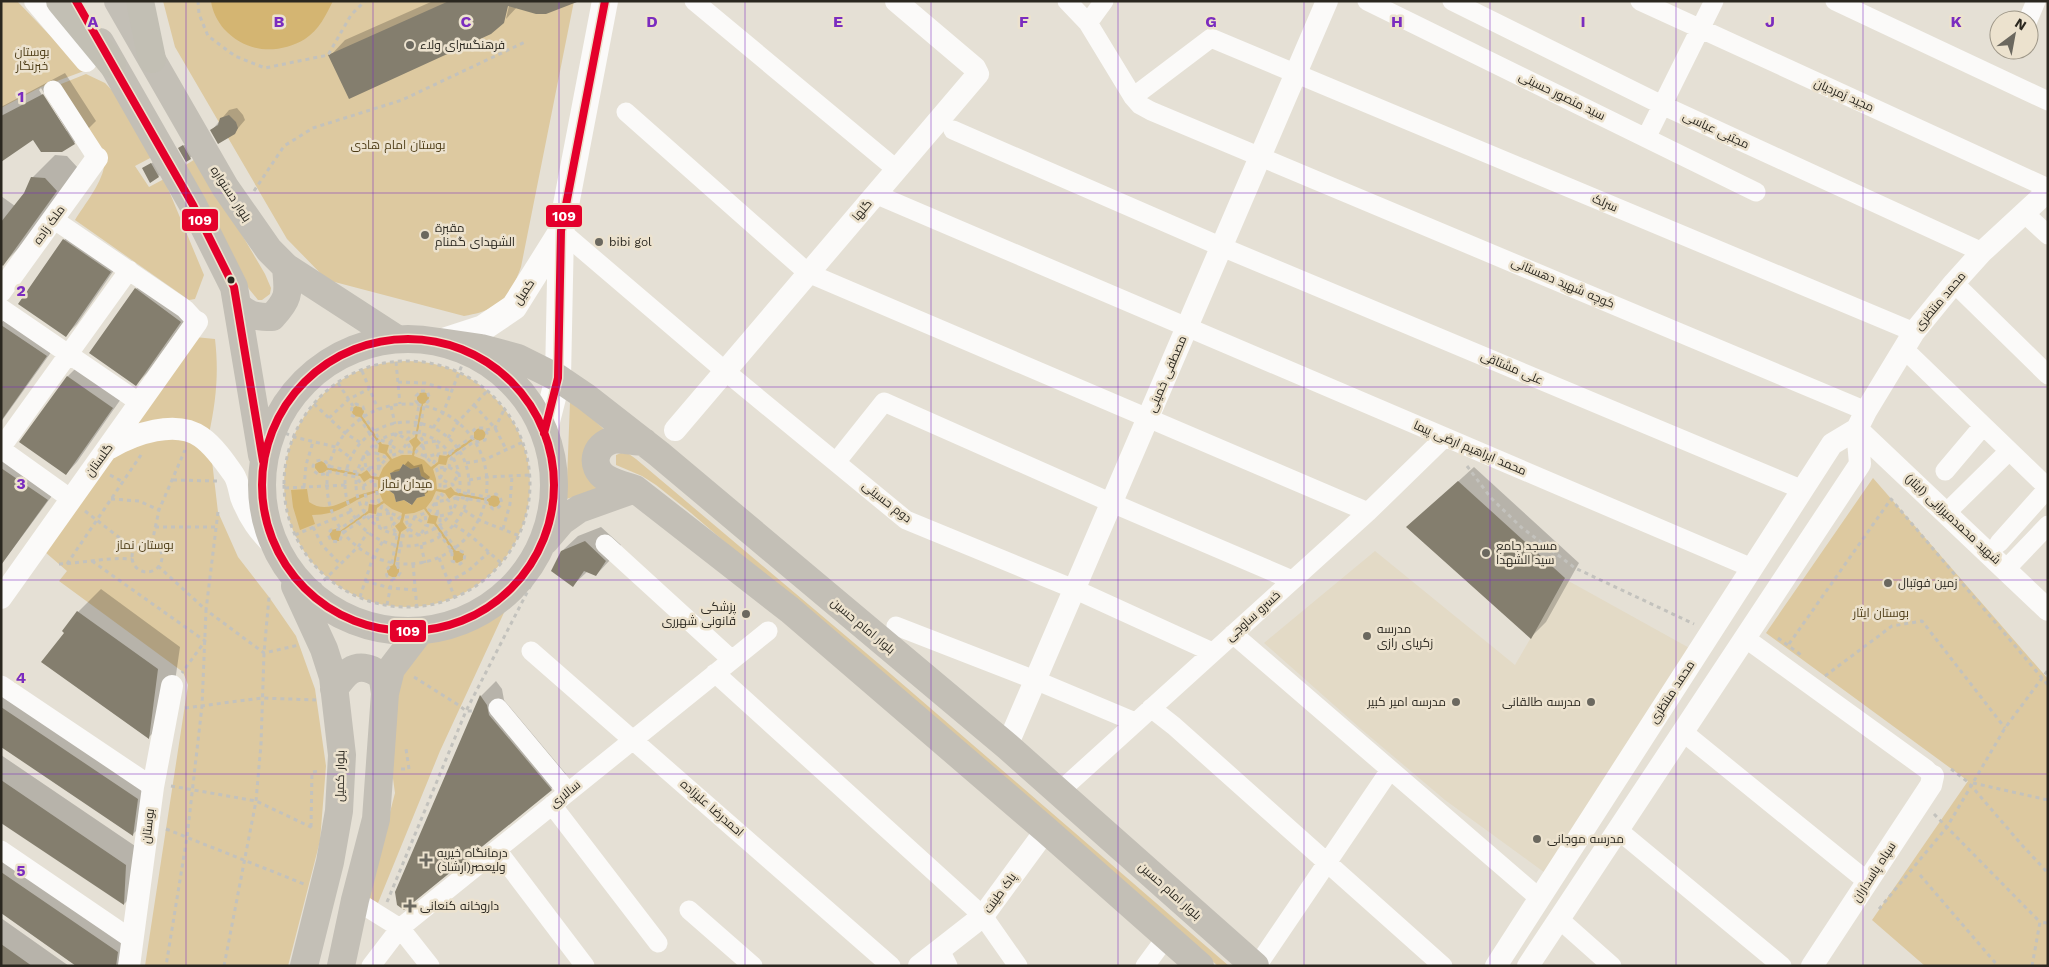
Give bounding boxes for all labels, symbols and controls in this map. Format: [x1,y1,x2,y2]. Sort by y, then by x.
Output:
north arrow [1989,10,2039,60]
text: A [88,12,99,31]
text: B [274,12,285,31]
text: C [461,12,472,31]
text: D [646,12,658,31]
text: E [833,12,843,31]
text: F [1019,12,1029,31]
text: G [1205,12,1217,31]
text: H [1391,12,1403,31]
text: I [1580,12,1586,31]
text: J [1765,12,1775,31]
text: K [1950,12,1962,31]
text: N [2012,14,2030,34]
place label: فرهنگسرای ولاء [420,38,505,52]
marker: فرهنگسرای ولاء [404,39,416,51]
park label: بوستان خبرنگار [14,45,50,73]
street label: سید منصور حسینی [1517,69,1607,123]
street label: مجید زمردیان [1812,76,1876,114]
text: 1 [18,87,24,106]
street label: مجتبی عباسی [1681,109,1751,151]
park label: بوستان امام هادی [351,138,445,153]
street label: بلوار دستواره [208,163,254,225]
street label: سرلک [1590,191,1620,215]
street label: گلها [849,197,875,223]
street label: ملک زاده [30,203,68,247]
line badge: 109 [545,204,583,228]
line badge: 109 [181,208,219,232]
text: 109 [552,208,576,224]
text: 109 [188,212,212,228]
place label: مقبرة الشهدای گمنام [435,221,515,250]
marker: مقبرة الشهدای گمنام [419,229,431,241]
place label: bibi gol [609,235,652,249]
marker: bibi gol [593,236,605,248]
street label: کوچه شهید دهستانی [1509,255,1617,313]
street label: محمد منتظری [1912,269,1968,333]
unlabelled marker [226,275,236,285]
street label: کمیل [511,277,537,307]
text: 2 [16,281,26,300]
street label: مصطفی خمینی [1145,334,1189,414]
street label: علی مشتاقی [1479,349,1545,387]
street label: محمد ابراهیم ارضی پیما [1411,418,1529,480]
street label: گلستان [82,441,116,479]
street label: شهید محمدمیرزایی (ایثار) [1902,471,2004,567]
text: 3 [16,474,26,493]
park label: میدان نماز [381,477,432,491]
street label: دوم حسینی [859,478,915,526]
park label: بوستان نماز [115,538,174,552]
place label: مسجد جامع سید الشهدا [1496,539,1557,567]
marker: مسجد جامع سید الشهدا [1480,547,1492,559]
place label: زمین فوتبال [1898,576,1957,590]
marker: زمین فوتبال [1882,577,1894,589]
street label: خسرو ساوجی [1223,588,1283,644]
street label: بلوار امام حسین [827,595,898,658]
place label: پزشکی قانونی شهرری [662,600,737,628]
park label: بوستان ایثار [1852,606,1909,620]
marker: پزشکی قانونی شهرری [740,608,752,620]
line badge: 109 [389,619,427,643]
place label: مدرسه زکریای رازی [1377,622,1433,650]
text: 109 [396,623,420,639]
marker: مدرسه زکریای رازی [1361,630,1373,642]
street label: محمد منتظری [1647,658,1697,726]
text: 4 [16,668,26,687]
place label: مدرسه امیر کبیر [1366,695,1446,709]
place label: مدرسه طالقانی [1502,695,1581,709]
marker: مدرسه امیر کبیر [1450,696,1462,708]
marker: مدرسه طالقانی [1585,696,1597,708]
street label: بلوار کمیل [333,750,347,802]
street label: سالاری [547,777,583,810]
street label: احمدرضا علیزاده [678,777,746,839]
street label: بوستان [139,808,157,844]
place label: مدرسه موجانی [1547,832,1624,846]
marker: مدرسه موجانی [1531,833,1543,845]
street label: سپاه پاسداران [1849,839,1900,906]
place label: درمانگاه خیریه ولیعصر(ارشاد) [437,846,508,874]
marker: درمانگاه خیریه ولیعصر(ارشاد) [419,853,433,867]
street label: بلوار امام حسین [1135,859,1204,923]
text: 5 [16,861,26,880]
street label: پاک طینت [981,870,1021,917]
place label: داروخانه کنعانی [420,899,499,913]
marker: داروخانه کنعانی [404,900,416,912]

